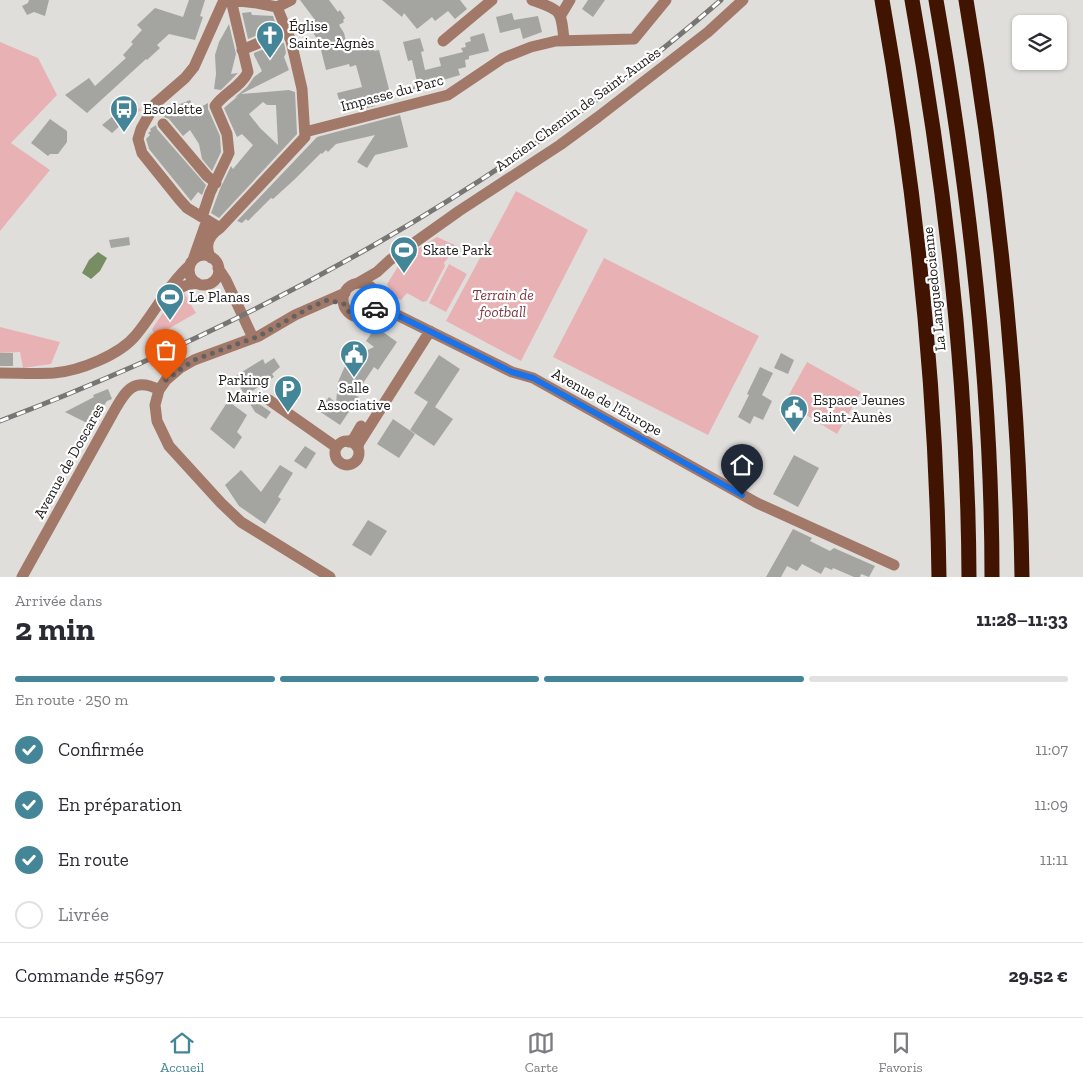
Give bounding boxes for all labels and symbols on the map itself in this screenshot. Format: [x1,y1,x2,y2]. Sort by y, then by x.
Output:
place label: Église Sainte-Agnès [289,17,374,52]
church icon: Église Sainte-Agnès [255,20,285,59]
street label: Ancien Chemin de Saint-Aunès [492,43,664,175]
street label: Impasse du Parc [339,71,446,115]
bus stop icon: Escolette [109,94,139,133]
place label: Escolette [143,100,202,118]
street label: La Languedocienne [919,226,949,352]
sports icon: Skate Park [389,235,419,274]
place label: Skate Park [423,241,492,259]
sports icon: Le Planas [155,282,185,321]
courier [350,284,400,334]
park label: Terrain de football [472,286,534,321]
place label: Le Planas [189,288,250,306]
pin [145,329,187,380]
public building icon: Salle Associative [339,339,369,378]
street label: Avenue de l'Europe [549,364,665,440]
place label: Parking Mairie [218,371,269,406]
parking icon: Parking Mairie [273,374,303,413]
place label: Salle Associative [318,379,390,414]
place label: Espace Jeunes Saint-Aunès [813,391,905,426]
public building icon: Espace Jeunes Saint-Aunès [779,394,809,433]
street label: Avenue de Doscares [30,400,108,522]
pin [721,444,763,495]

